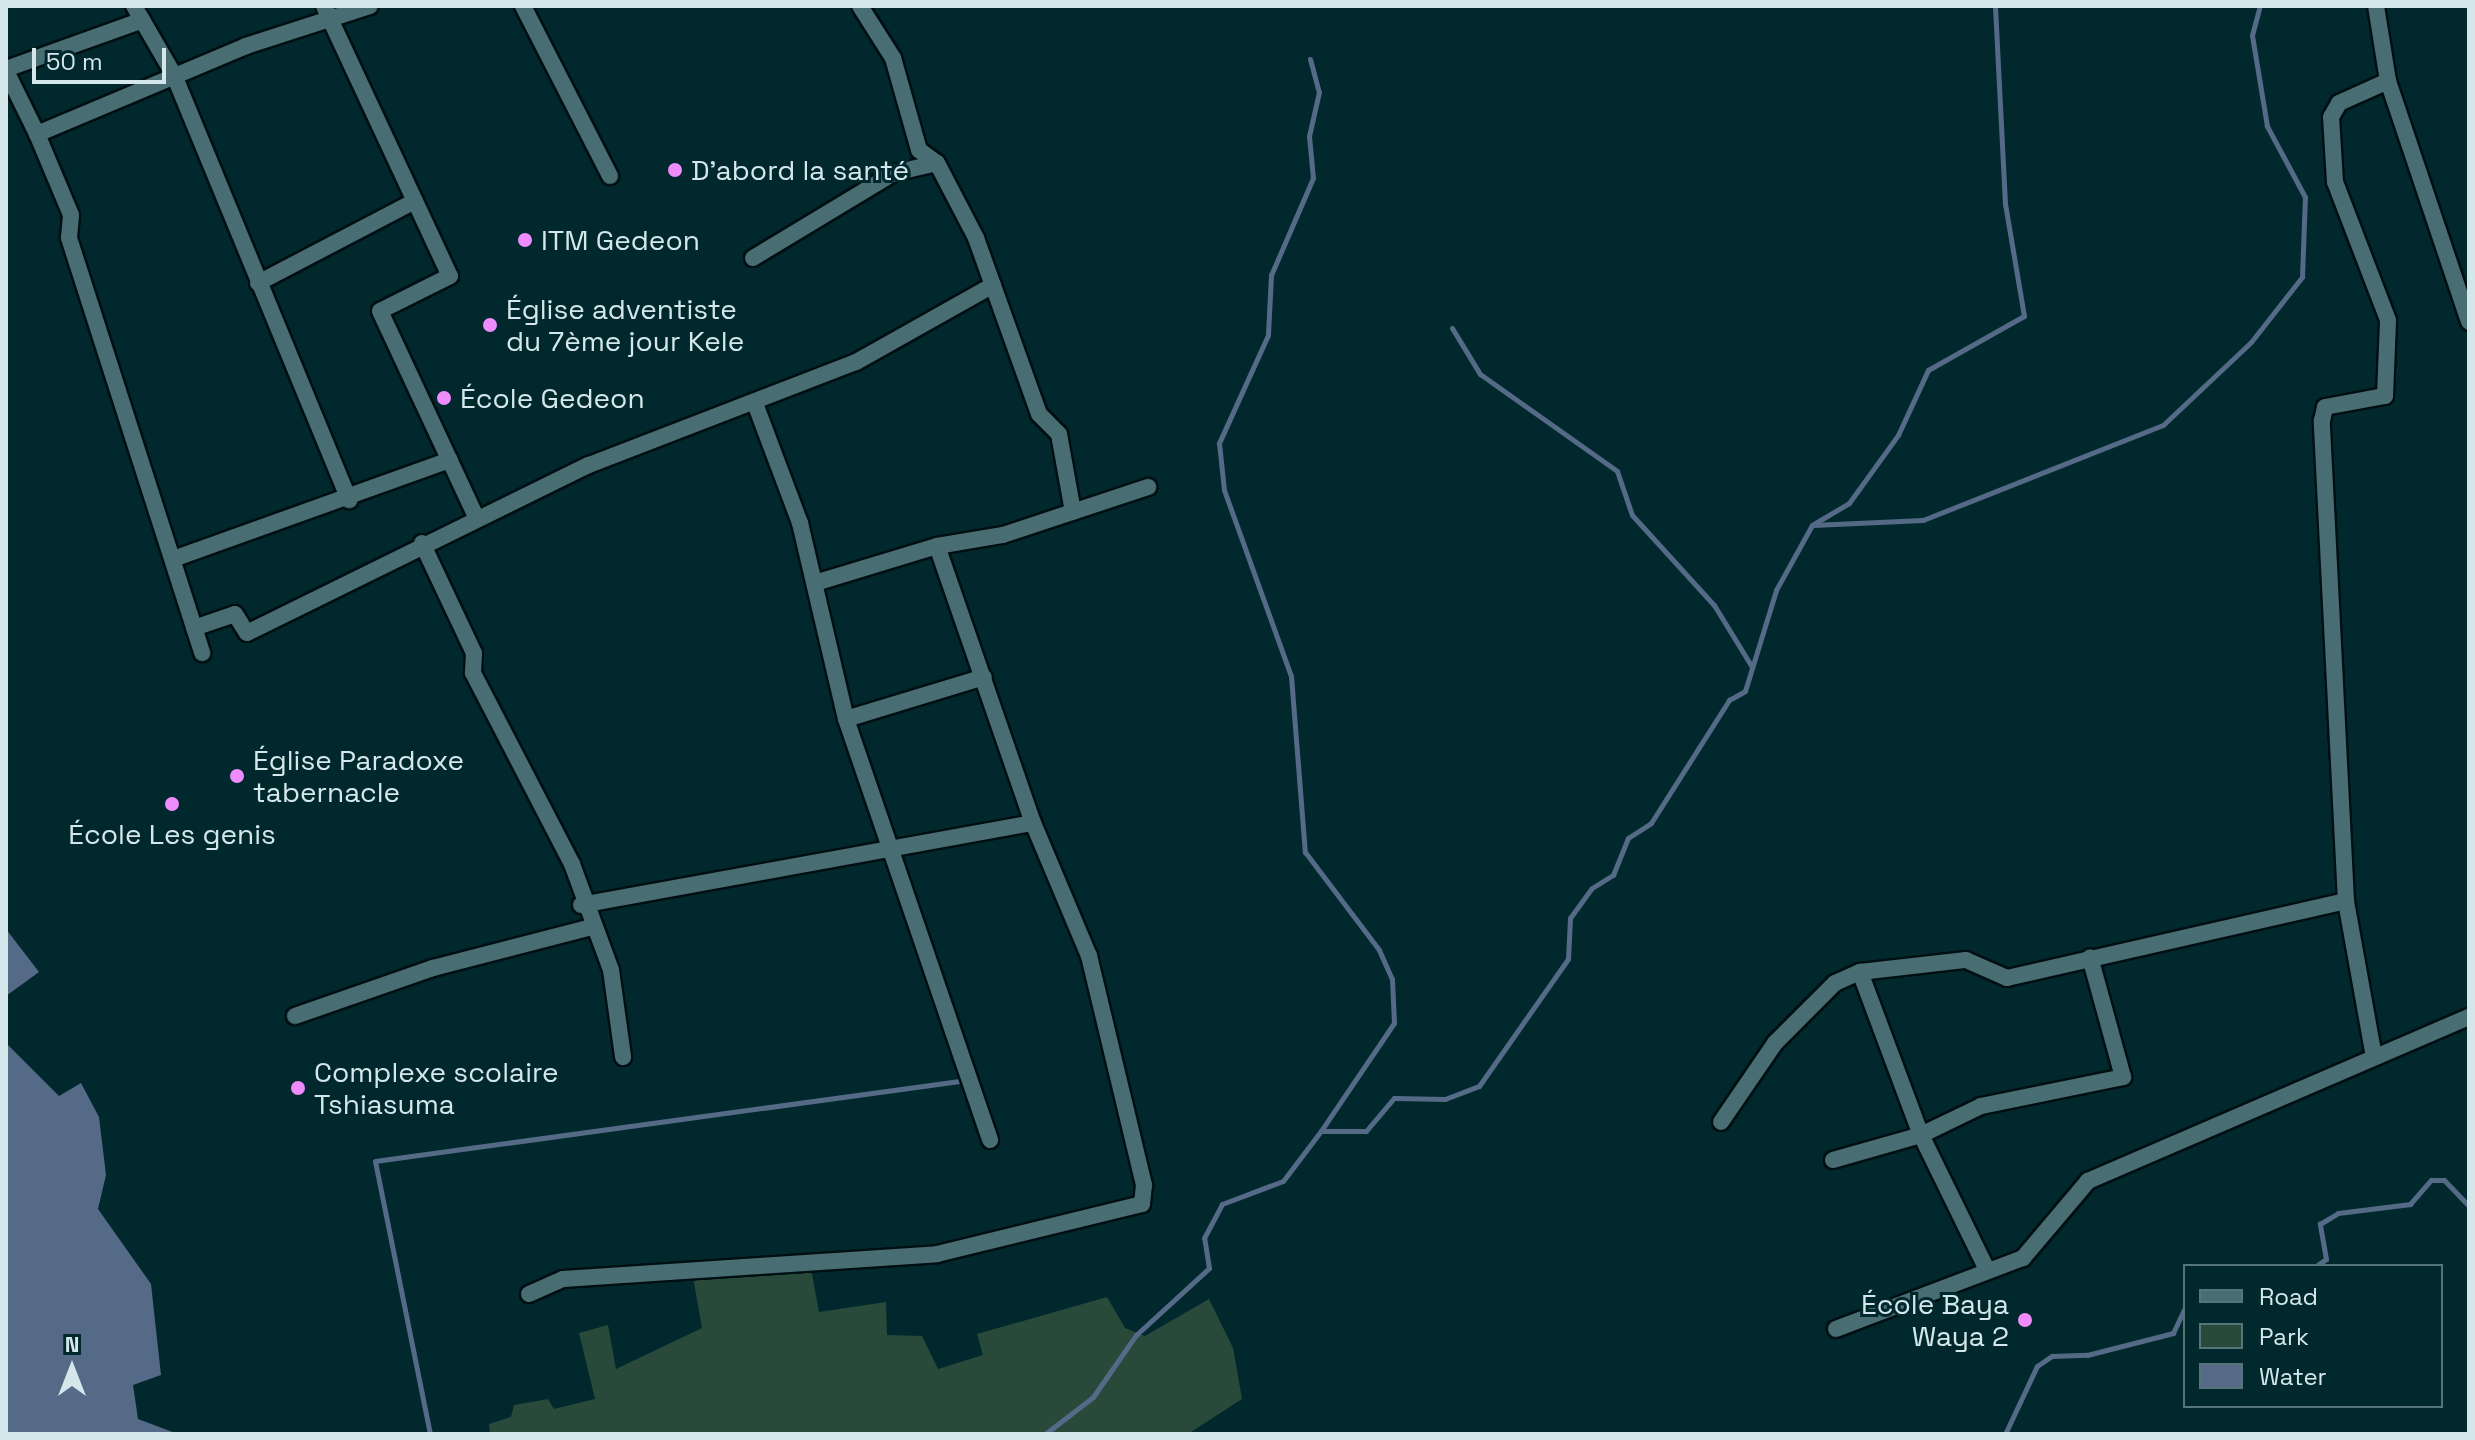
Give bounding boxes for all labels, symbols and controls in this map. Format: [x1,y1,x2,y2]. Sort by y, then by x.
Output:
scale bar [36,32,170,82]
text: 50 m [46,46,103,77]
place label: D'abord la santé [691,153,909,187]
marker: D'abord la santé [666,161,684,179]
place label: ITM Gedeon [541,223,700,257]
marker: ITM Gedeon [516,231,534,249]
place label: Église adventiste du 7ème jour Kele [506,292,744,358]
marker: Église adventiste du 7ème jour Kele [481,316,499,334]
place label: École Gedeon [460,381,645,415]
marker: École Gedeon [435,389,453,407]
place label: Église Paradoxe tabernacle [253,743,464,809]
marker: Église Paradoxe tabernacle [228,767,246,785]
marker: École Les genis [163,795,181,813]
place label: École Les genis [68,817,276,851]
place label: Complexe scolaire Tshiasuma [314,1055,559,1121]
marker: Complexe scolaire Tshiasuma [289,1079,307,1097]
legend [2183,1264,2443,1408]
text: Road [2259,1281,2318,1312]
place label: École Baya Waya 2 [1861,1287,2009,1353]
marker: École Baya Waya 2 [2016,1311,2034,1329]
text: Park [2259,1321,2309,1352]
north arrow [32,1328,112,1408]
text: N [65,1330,79,1358]
text: Water [2259,1361,2327,1392]

